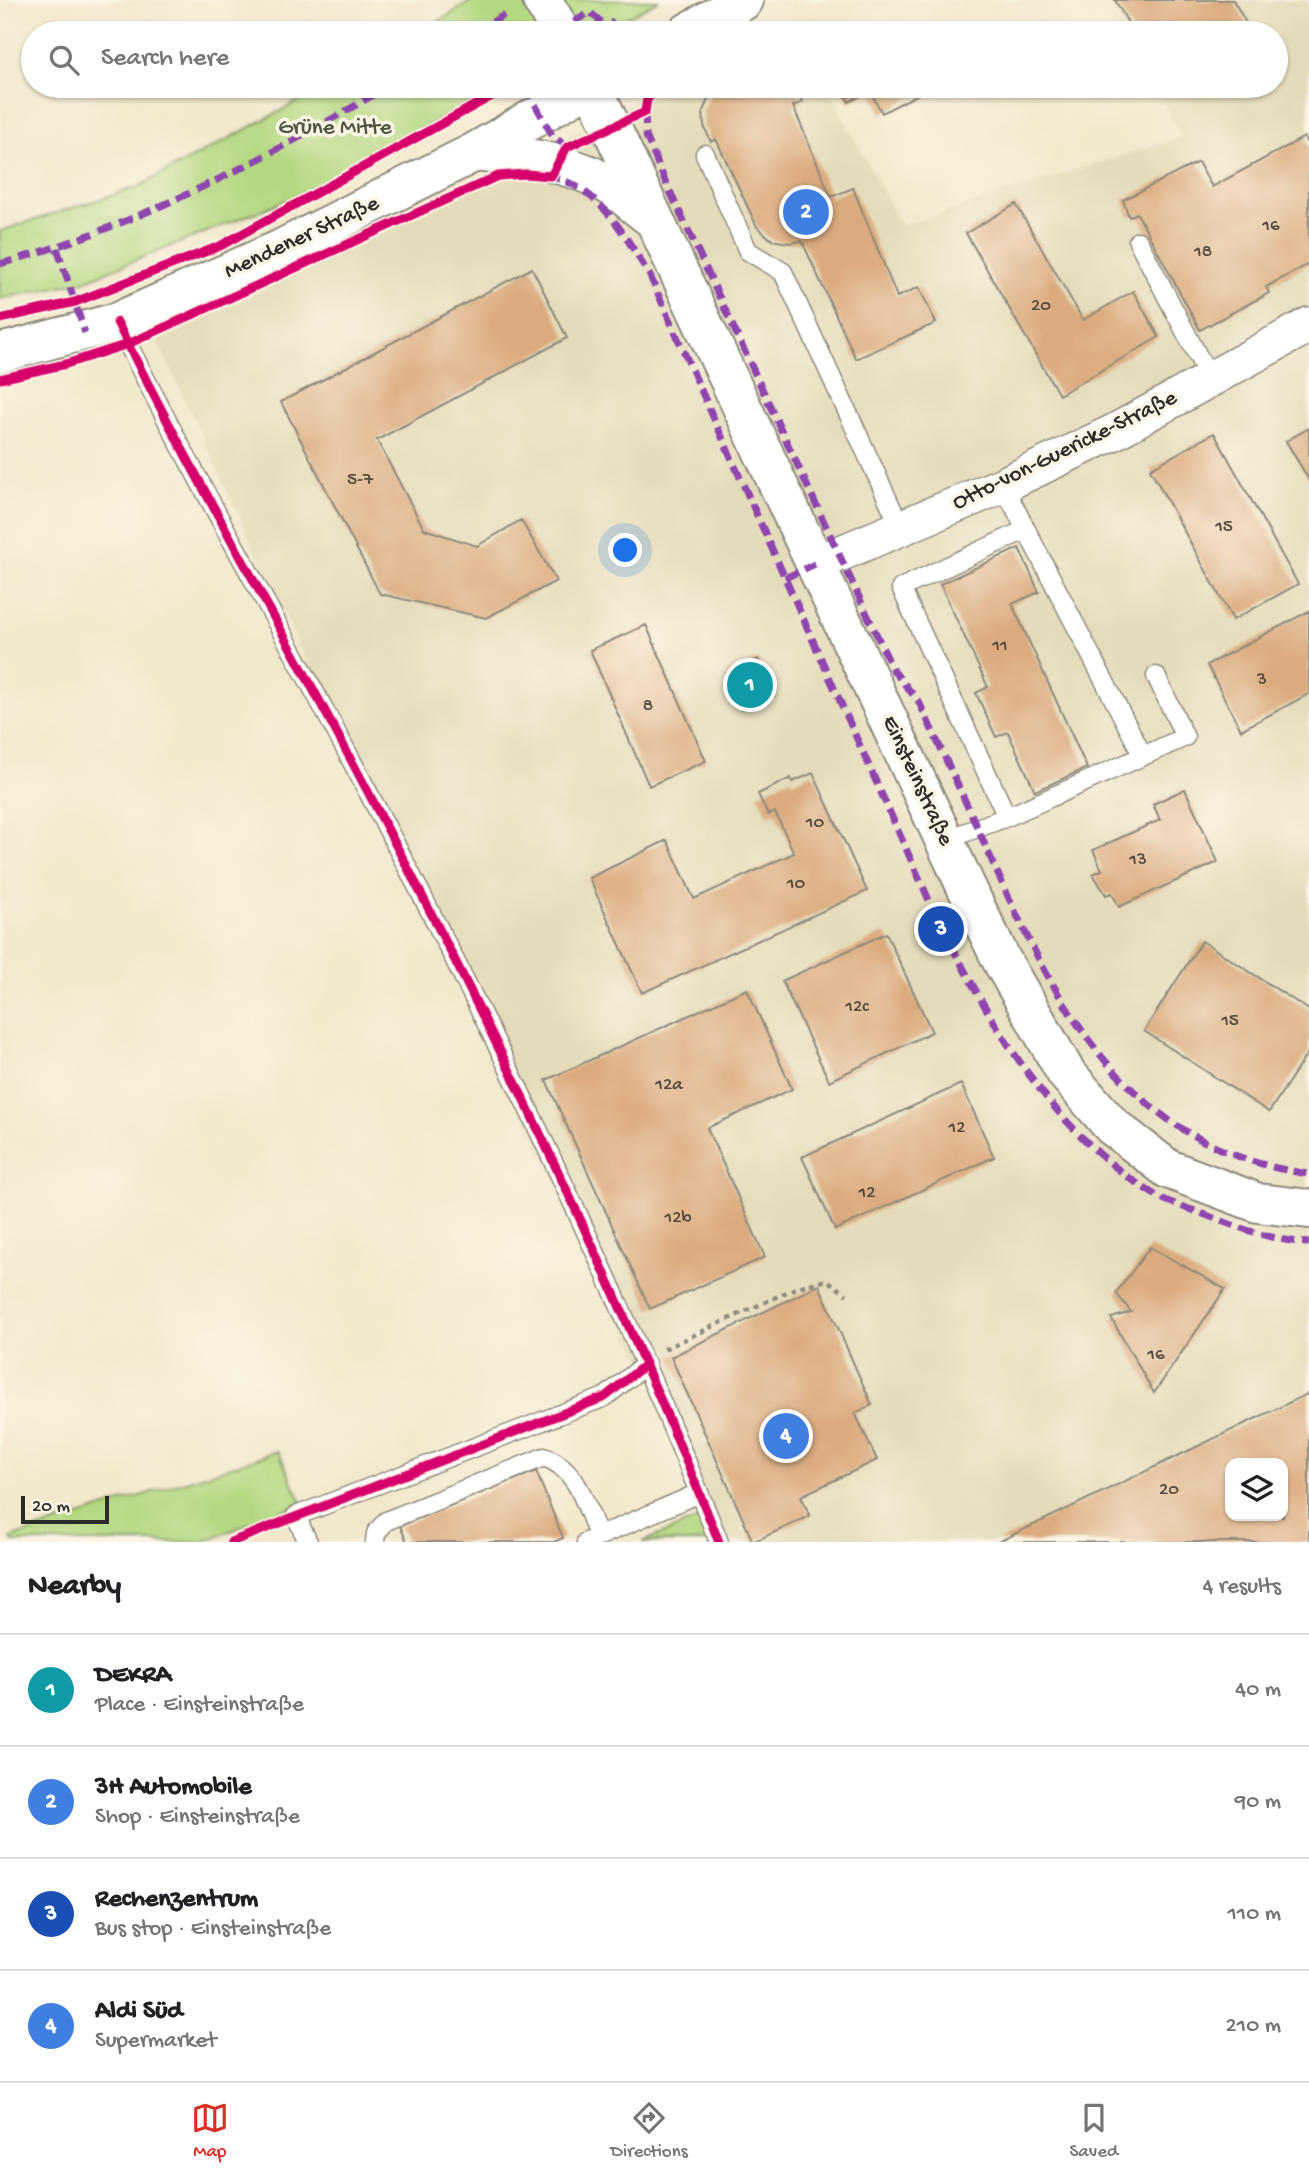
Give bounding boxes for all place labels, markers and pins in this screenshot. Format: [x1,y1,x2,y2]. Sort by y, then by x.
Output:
pin: 2 [783,186,829,238]
pin: 1 [727,659,773,711]
pin: 3 [918,903,964,955]
pin: 4 [763,1410,809,1462]

